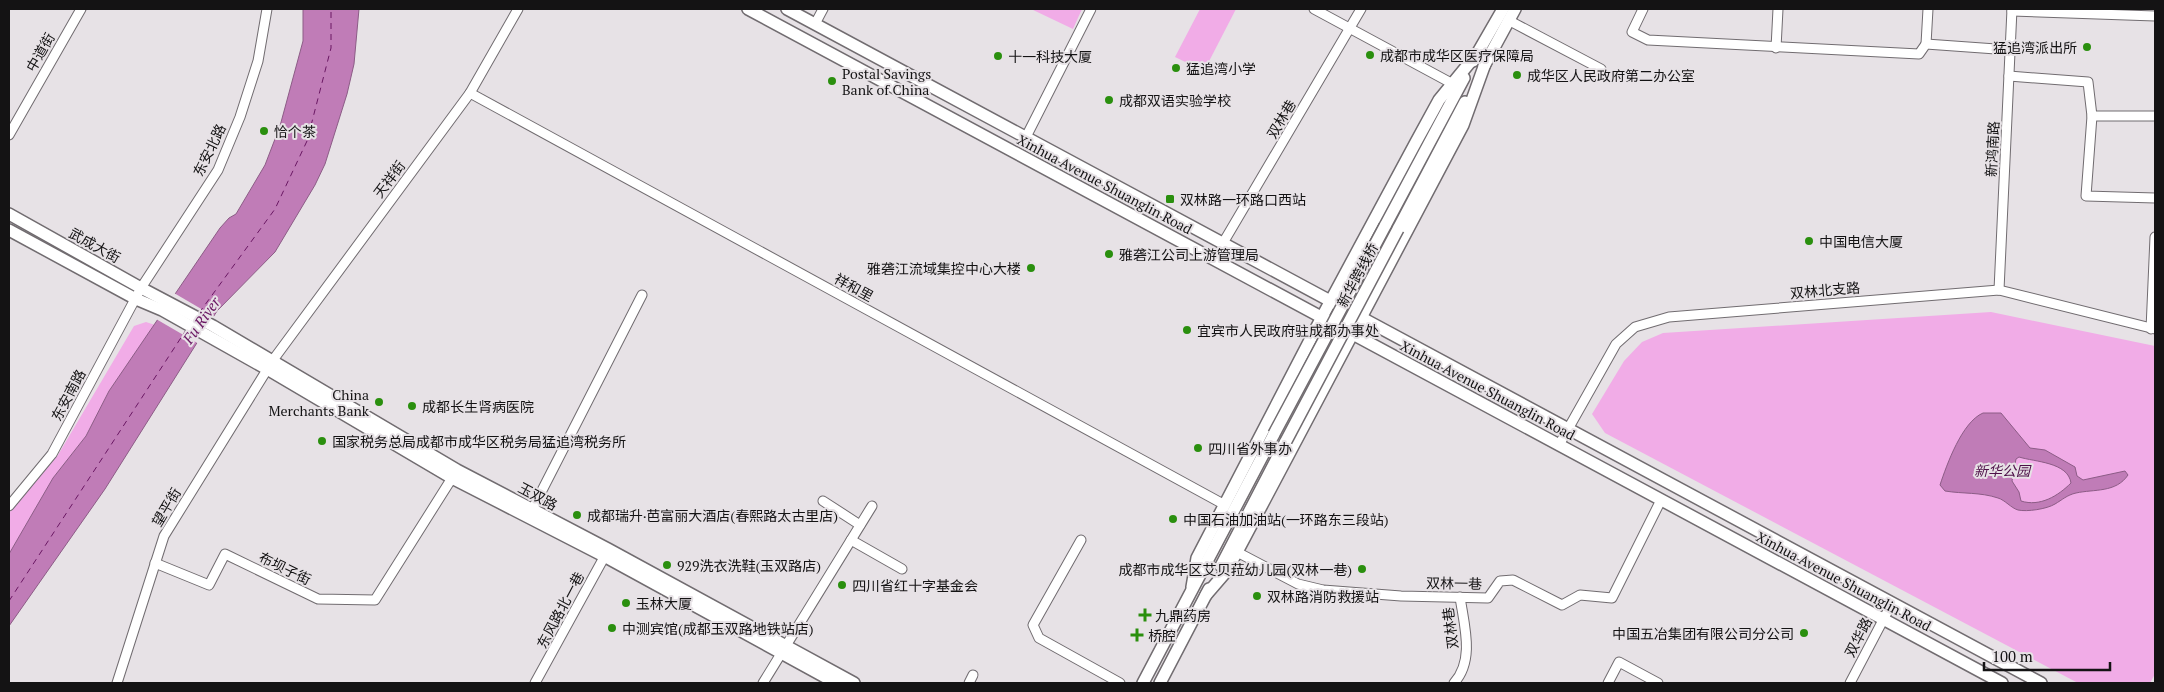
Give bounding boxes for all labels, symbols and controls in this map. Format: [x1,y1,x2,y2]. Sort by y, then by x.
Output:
street label: 中道街 [21,29,59,75]
place label: 猛追湾派出所 [1993,38,2077,57]
marker: 猛追湾派出所 [2081,41,2093,53]
place label: 成都市成华区医疗保障局 [1380,46,1534,65]
place label: 十一科技大厦 [1008,47,1092,66]
marker: 成都市成华区医疗保障局 [1364,49,1376,61]
marker: 十一科技大厦 [992,50,1004,62]
place label: 猛追湾小学 [1186,59,1256,78]
marker: 猛追湾小学 [1170,62,1182,74]
place label: Postal Savings Bank of China [842,64,931,99]
place label: 成华区人民政府第二办公室 [1527,66,1695,85]
marker: 成华区人民政府第二办公室 [1511,69,1523,81]
marker: Postal Savings Bank of China [826,75,838,87]
place label: 成都双语实验学校 [1119,91,1231,110]
marker: 成都双语实验学校 [1103,94,1115,106]
street label: 双林巷 [1262,96,1300,142]
street label: 东安北路 [188,121,230,179]
street label: 新鸿南路 [1981,121,2003,177]
place label: 恰个茶 [274,122,316,141]
marker: 恰个茶 [258,125,270,137]
street label: Xinhua Avenue Shuanglin Road [1014,130,1196,238]
street label: 天祥街 [369,157,409,201]
place label: 双林路一环路口西站 [1180,190,1306,209]
marker: 双林路一环路口西站 [1164,193,1176,205]
street label: 武成大街 [66,223,124,267]
place label: 中国电信大厦 [1819,232,1903,251]
marker: 中国电信大厦 [1803,235,1815,247]
street label: 新华跨线桥 [1332,240,1382,310]
place label: 雅砻江公司上游管理局 [1119,245,1259,264]
marker: 雅砻江公司上游管理局 [1103,248,1115,260]
place label: 雅砻江流域集控中心大楼 [867,259,1021,278]
marker: 雅砻江流域集控中心大楼 [1025,262,1037,274]
street label: 祥和里 [831,269,877,305]
street label: 双林北支路 [1789,277,1861,303]
water label: Fu River [177,292,225,348]
place label: 宜宾市人民政府驻成都办事处 [1197,321,1379,340]
marker: 宜宾市人民政府驻成都办事处 [1181,324,1193,336]
street label: Xinhua Avenue Shuanglin Road [1397,336,1579,444]
street label: 东安南路 [46,366,90,424]
place label: China Merchants Bank [268,385,370,420]
marker: China Merchants Bank [373,396,385,408]
place label: 成都长生肾病医院 [422,397,534,416]
marker: 成都长生肾病医院 [406,400,418,412]
place label: 国家税务总局成都市成华区税务局猛追湾税务所 [332,432,626,451]
marker: 国家税务总局成都市成华区税务局猛追湾税务所 [316,435,328,447]
place label: 四川省外事办 [1208,439,1292,458]
marker: 四川省外事办 [1192,442,1204,454]
park label: 新华公园 [1974,461,2032,480]
street label: 玉双路 [515,478,561,514]
street label: 望平街 [147,484,185,530]
place label: 成都瑞升·芭富丽大酒店(春熙路太古里店) [587,506,838,525]
marker: 成都瑞升·芭富丽大酒店(春熙路太古里店) [571,509,583,521]
place label: 中国石油加油站(一环路东三段站) [1183,510,1389,529]
marker: 中国石油加油站(一环路东三段站) [1167,513,1179,525]
street label: Xinhua Avenue Shuanglin Road [1753,527,1935,635]
street label: 布坝子街 [256,547,314,589]
place label: 929洗衣洗鞋(玉双路店) [677,556,821,575]
marker: 929洗衣洗鞋(玉双路店) [661,559,673,571]
place label: 成都市成华区艾贝菈幼儿园(双林一巷) [1118,560,1352,579]
marker: 成都市成华区艾贝菈幼儿园(双林一巷) [1356,563,1368,575]
street label: 东风路北一巷 [532,568,588,652]
street label: 双林一巷 [1426,573,1482,593]
place label: 四川省红十字基金会 [852,576,978,595]
marker: 四川省红十字基金会 [836,579,848,591]
place label: 双林路消防救援站 [1267,587,1379,606]
marker: 双林路消防救援站 [1251,590,1263,602]
place label: 玉林大厦 [636,594,692,613]
marker: 玉林大厦 [620,597,632,609]
place label: 九鼎药房 [1155,606,1211,625]
street label: 双林巷 [1438,606,1462,650]
marker: 九鼎药房 [1139,609,1151,621]
street label: 双华路 [1840,614,1876,660]
place label: 中测宾馆(成都玉双路地铁站店) [622,619,814,638]
marker: 中测宾馆(成都玉双路地铁站店) [606,622,618,634]
place label: 中国五冶集团有限公司分公司 [1612,624,1794,643]
place label: 桥腔 [1148,626,1176,645]
marker: 中国五冶集团有限公司分公司 [1798,627,1810,639]
marker: 桥腔 [1130,628,1144,642]
scale bar [1984,640,2110,672]
text: 100 m [1992,646,2033,666]

